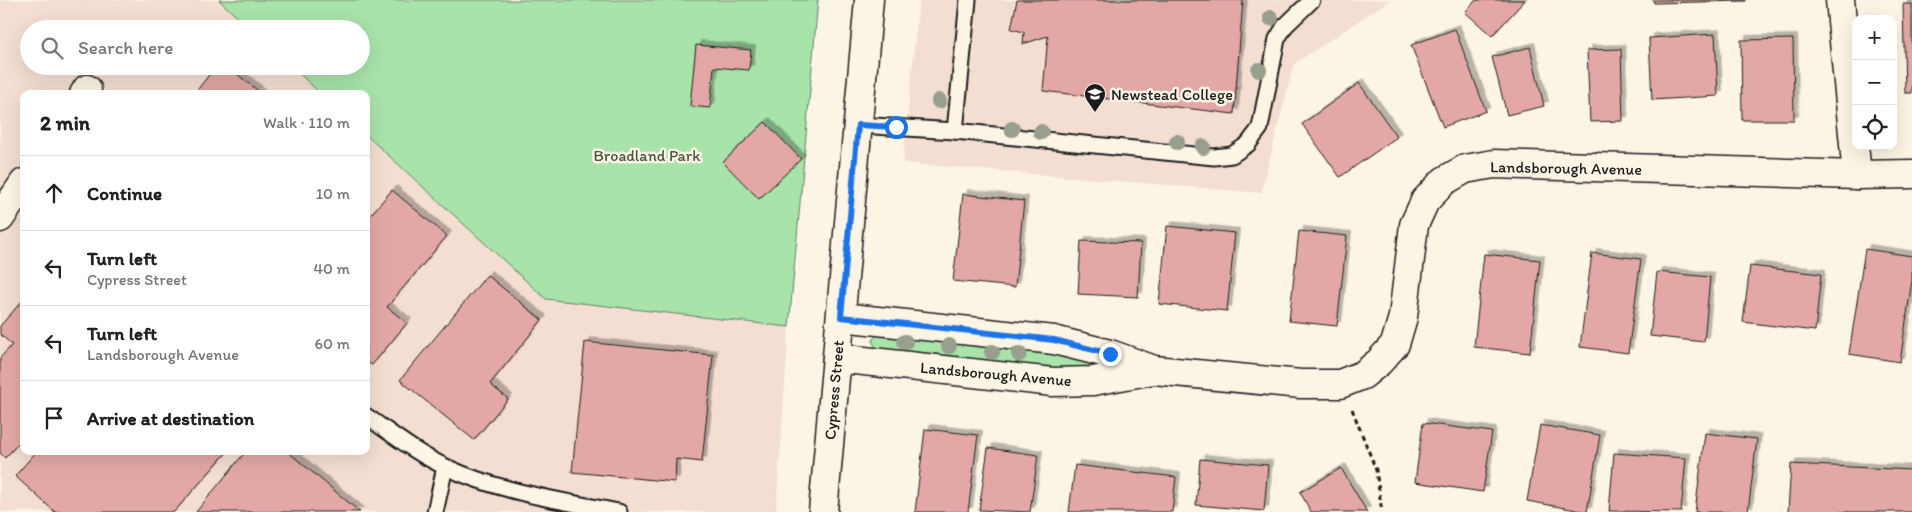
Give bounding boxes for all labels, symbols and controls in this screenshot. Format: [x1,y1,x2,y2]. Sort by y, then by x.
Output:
map controls [1852,15,1897,150]
button: + [1852,15,1897,60]
search box [20,20,370,75]
icon: search [38,34,66,62]
text: Search here [78,36,173,59]
button: − [1852,60,1897,105]
school or university icon: Newstead College [1083,82,1107,113]
place label: Newstead College [1111,85,1233,104]
button: locate [1852,105,1897,150]
text: 2 min [40,110,90,135]
text: Walk · 110 m [263,113,350,132]
route start [885,116,908,139]
park label: Broadland Park [594,146,701,165]
street label: Landsborough Avenue [1490,157,1642,179]
icon: ahead [40,179,68,207]
text: Continue [87,182,162,205]
text: 10 m [316,184,350,203]
text: Turn left [87,247,157,270]
icon: left [40,254,68,282]
text: 40 m [313,259,350,278]
text: Cypress Street [87,270,187,289]
text: Turn left [87,322,157,345]
icon: left [40,329,68,357]
text: 60 m [315,334,350,353]
street label: Cypress Street [820,339,848,441]
route end [1099,343,1122,366]
text: Landsborough Avenue [87,345,239,364]
street label: Landsborough Avenue [919,358,1073,390]
icon: arrive [40,404,68,432]
text: Arrive at destination [87,407,254,430]

